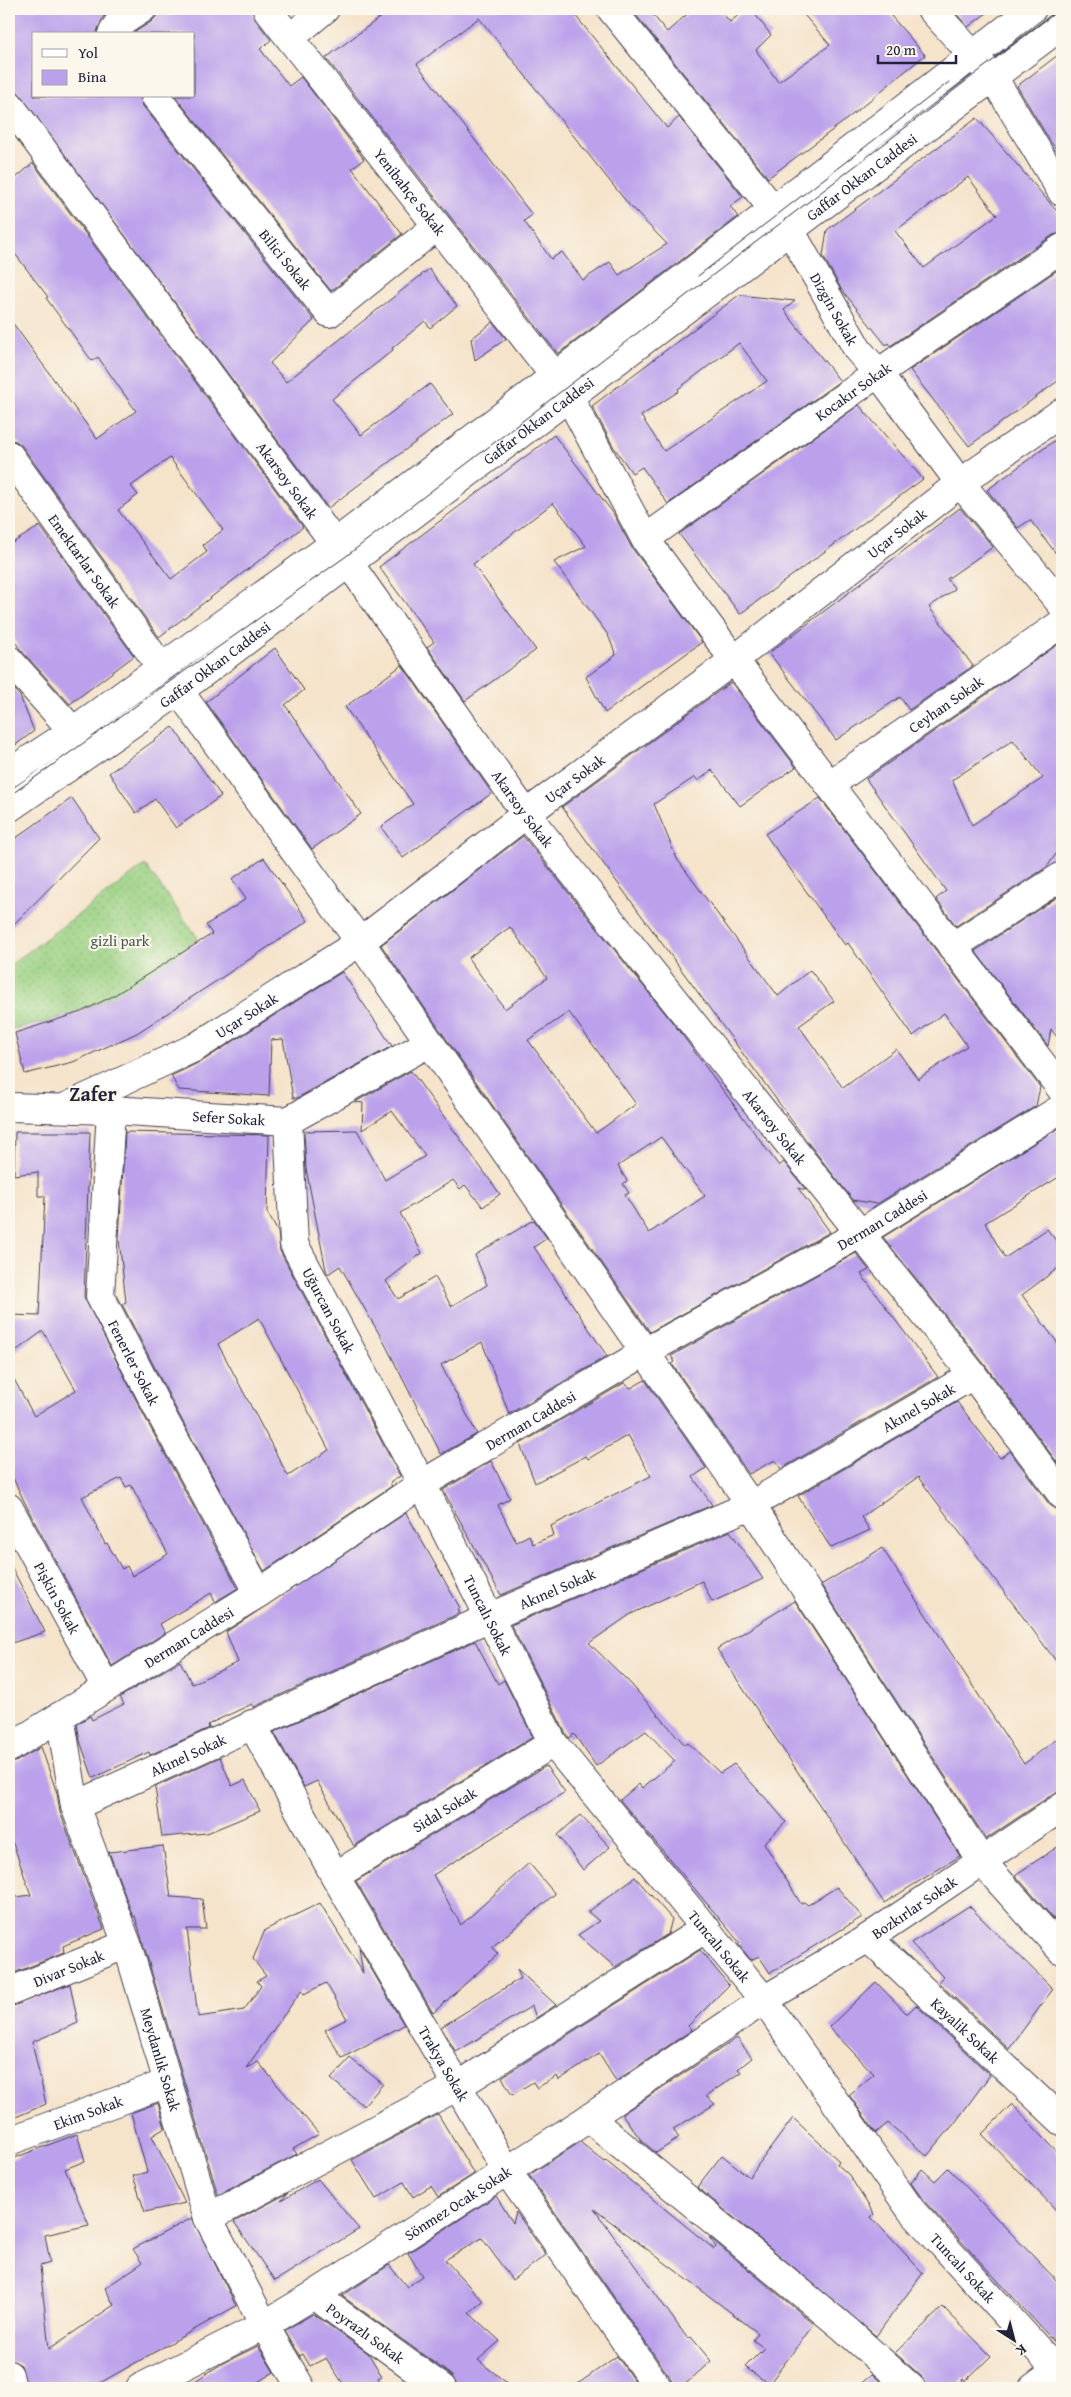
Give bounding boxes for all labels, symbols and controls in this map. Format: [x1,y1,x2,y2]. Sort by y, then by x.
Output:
legend [32,32,195,98]
scale bar [878,32,956,64]
text: 20 m [886,39,917,60]
text: Yol [78,42,98,63]
text: Bina [78,66,106,87]
street label: Gaffar Okkan Caddesi [802,128,921,225]
street label: Yenibahçe Sokak [369,144,451,240]
street label: Bilici Sokak [255,224,317,294]
street label: Dizgin Sokak [806,269,864,349]
street label: Kocakır Sokak [810,357,895,425]
street label: Gaffar Okkan Caddesi [478,372,598,469]
street label: Akarsoy Sokak [252,437,324,523]
street label: Uçar Sokak [862,502,931,563]
street label: Emektarlar Sokak [44,509,126,612]
street label: Gaffar Okkan Caddesi [155,615,274,712]
street label: Ceyhan Sokak [904,670,988,737]
street label: Uçar Sokak [540,749,609,808]
street label: Akarsoy Sokak [487,765,559,852]
park label: gizli park [91,930,150,951]
street label: Uçar Sokak [211,987,282,1043]
district label: Zafer [69,1079,117,1108]
street label: Akarsoy Sokak [738,1084,812,1169]
street label: Sefer Sokak [192,1105,266,1130]
street label: Derman Caddesi [833,1184,931,1255]
street label: Uğurcan Sokak [298,1264,361,1357]
street label: Fenerler Sokak [103,1316,165,1409]
street label: Akınel Sokak [878,1377,959,1437]
street label: Derman Caddesi [481,1385,579,1455]
street label: Pişkin Sokak [30,1558,86,1638]
street label: Akınel Sokak [516,1562,599,1614]
street label: Tuncalı Sokak [459,1571,518,1659]
street label: Derman Caddesi [139,1601,237,1673]
street label: Akınel Sokak [147,1728,230,1781]
street label: Sidal Sokak [408,1782,481,1837]
street label: Bozkırlar Sokak [867,1870,961,1943]
street label: Tuncalı Sokak [684,1905,756,1987]
street label: Divar Sokak [30,1944,107,1992]
street label: Kayalik Sokak [927,1992,1005,2068]
street label: Meydanlık Sokak [136,2005,186,2114]
street label: Trakya Sokak [414,2022,475,2105]
street label: Ekim Sokak [50,2090,126,2134]
street label: Sönmez Ocak Sokak [400,2160,515,2245]
street label: Tuncalı Sokak [926,2228,1001,2307]
street label: Poyrazlı Sokak [322,2297,409,2368]
north arrow [988,2314,1038,2364]
text: K [1012,2340,1031,2361]

